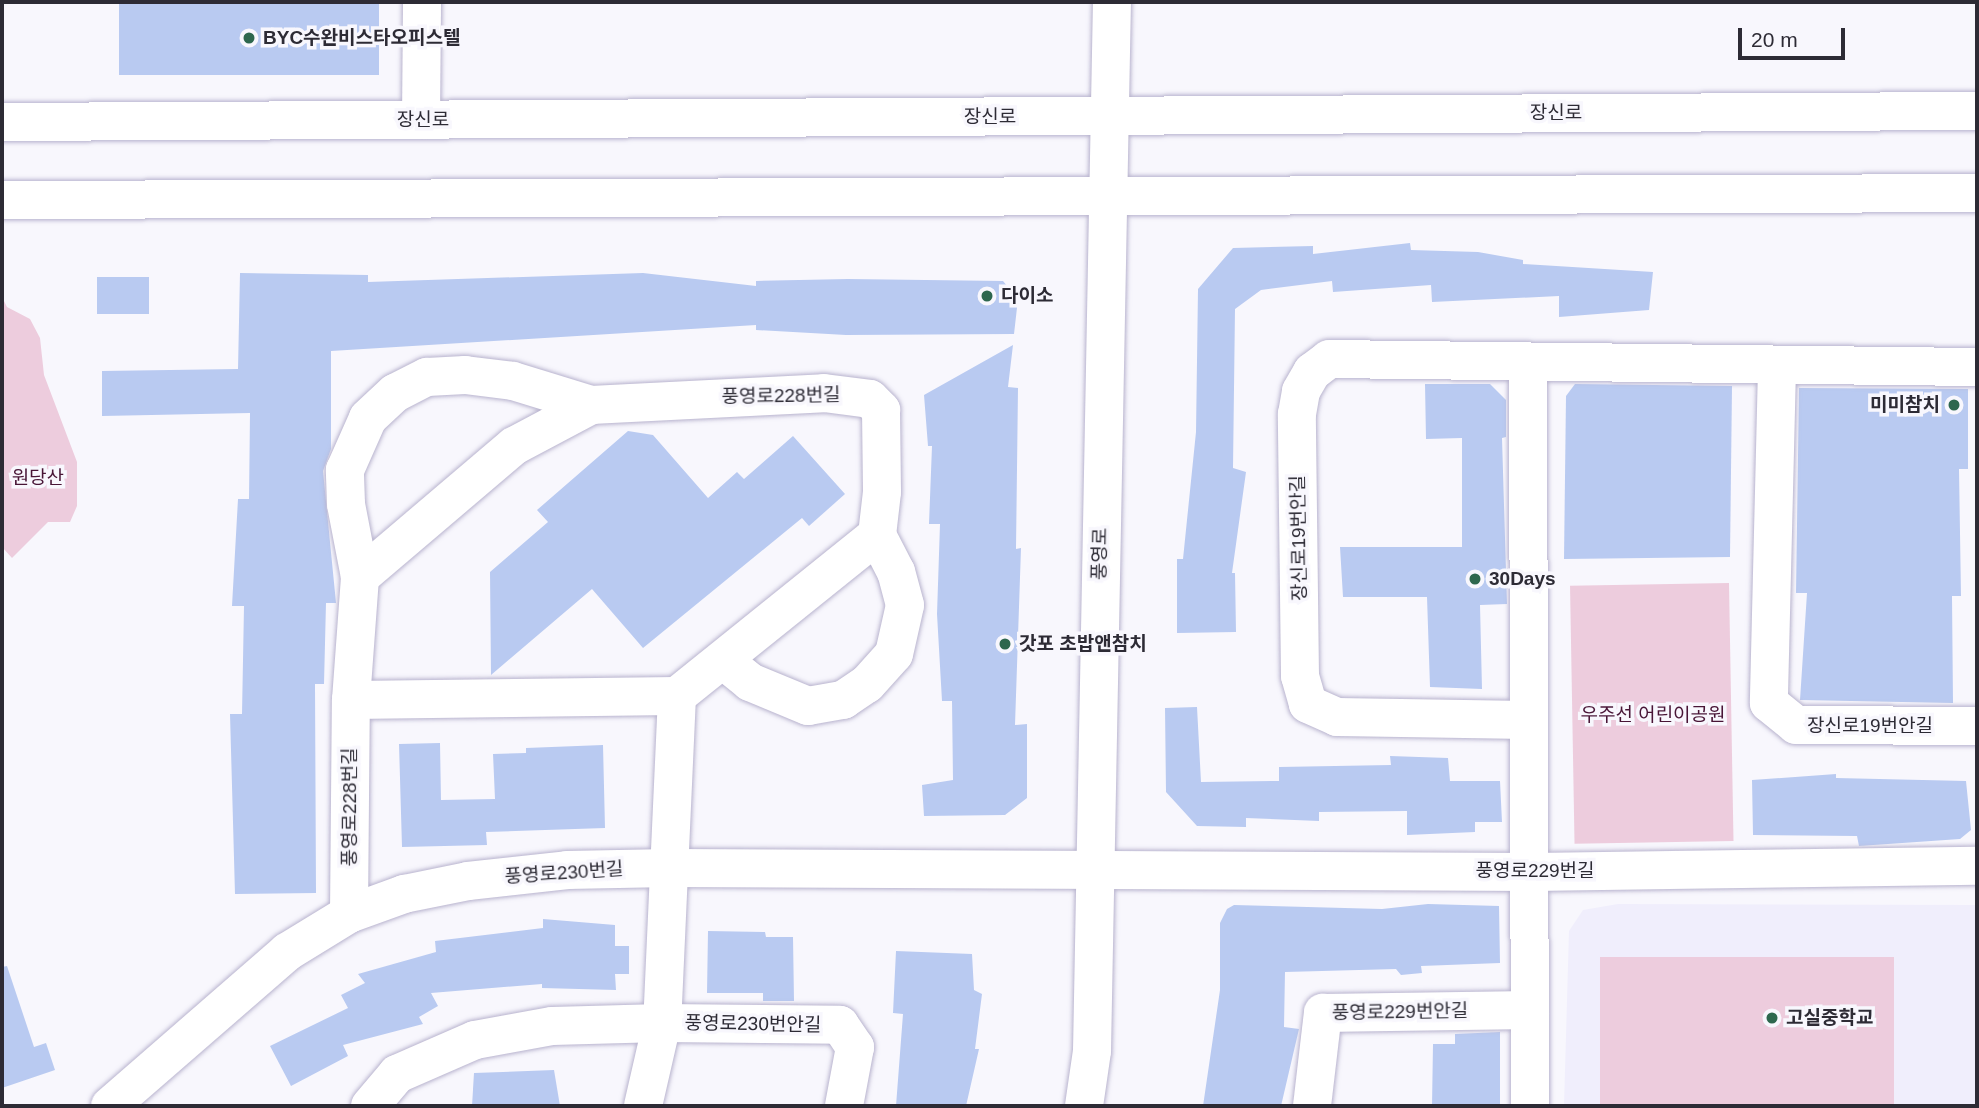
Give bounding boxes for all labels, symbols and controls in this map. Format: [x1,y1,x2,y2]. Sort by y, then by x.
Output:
scale bar [1741,14,1848,58]
place label: BYC수완비스타오피스텔 [263,27,460,49]
text: 20 m [1751,28,1798,51]
marker: BYC수완비스타오피스텔 [241,30,257,46]
street label: 장신로 [1530,102,1582,124]
street label: 장신로 [964,106,1016,128]
street label: 장신로 [397,109,449,131]
place label: 다이소 [1001,285,1053,307]
marker: 다이소 [979,288,995,304]
street label: 풍영로228번길 [721,384,841,408]
place label: 미미참치 [1870,394,1940,416]
marker: 미미참치 [1946,397,1962,413]
park label: 원당산 [12,467,64,489]
street label: 장신로19번안길 [1287,475,1311,601]
street label: 풍영로 [1088,528,1112,580]
place label: 30Days [1489,568,1556,590]
marker: 30Days [1467,571,1483,587]
place label: 갓포 초밥앤참치 [1019,633,1147,655]
marker: 갓포 초밥앤참치 [997,636,1013,652]
park label: 우주선 어린이공원 [1580,704,1726,726]
street label: 장신로19번안길 [1807,715,1933,737]
street label: 풍영로228번길 [339,747,361,867]
street label: 풍영로230번길 [504,857,624,889]
street label: 풍영로229번길 [1475,860,1595,882]
street label: 풍영로229번안길 [1332,999,1468,1025]
place label: 고실중학교 [1786,1007,1873,1029]
marker: 고실중학교 [1764,1010,1780,1026]
street label: 풍영로230번안길 [685,1011,821,1037]

